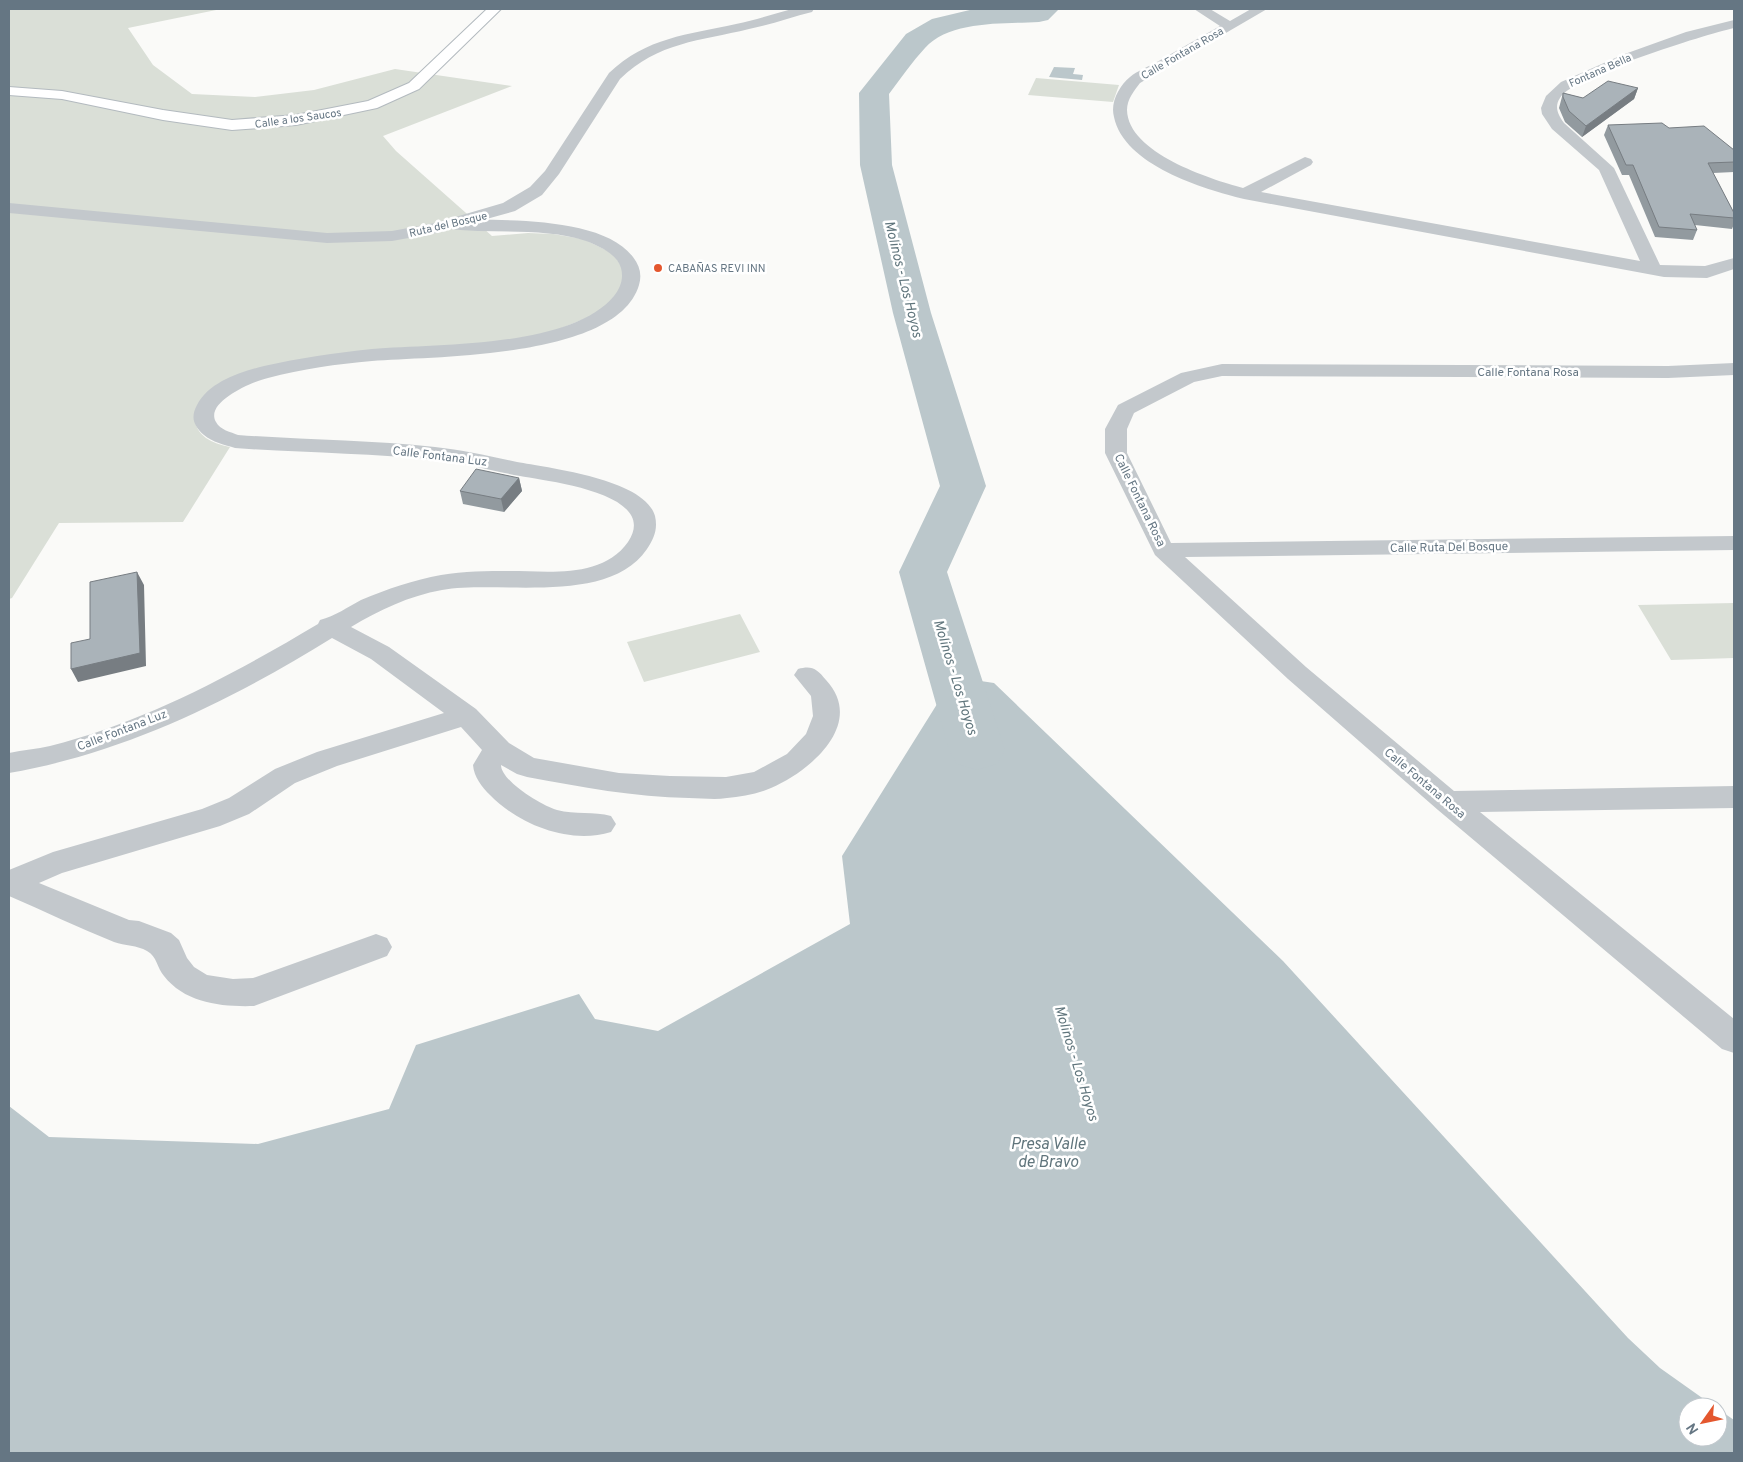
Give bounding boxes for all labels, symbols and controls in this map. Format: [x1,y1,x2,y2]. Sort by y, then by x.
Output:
street label: Calle Fontana Rosa [1139,24,1226,83]
street label: Fontana Bella [1567,51,1634,91]
street label: Calle a los Saucos [254,106,342,132]
street label: Ruta del Bosque [408,209,489,241]
water label: Molinos - Los Hoyos [880,219,925,340]
marker: CABAÑAS REVI INN [652,262,664,274]
place label: CABAÑAS REVI INN [668,262,765,276]
street label: Calle Fontana Rosa [1477,365,1579,381]
street label: Calle Fontana Luz [392,443,488,471]
street label: Calle Fontana Rosa [1110,451,1169,550]
street label: Calle Ruta Del Bosque [1390,539,1508,557]
water label: Molinos - Los Hoyos [929,618,980,738]
street label: Calle Fontana Luz [75,706,170,755]
street label: Calle Fontana Rosa [1380,745,1468,823]
water label: Molinos - Los Hoyos [1050,1004,1101,1124]
water label: Presa Valle de Bravo [1010,1135,1086,1173]
north arrow [1678,1397,1728,1447]
text: N [1683,1419,1703,1437]

